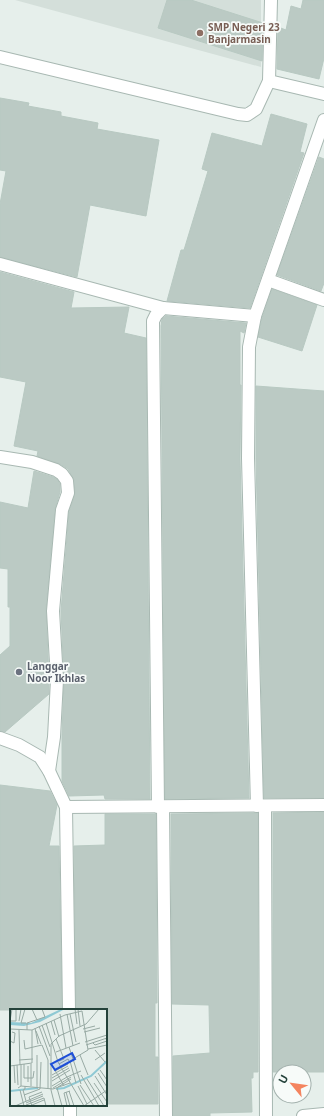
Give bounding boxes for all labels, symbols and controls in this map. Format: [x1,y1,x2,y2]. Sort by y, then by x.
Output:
place label: SMP Negeri 23 Banjarmasin [208,20,280,46]
marker: SMP Negeri 23 Banjarmasin [195,28,205,38]
place label: Langgar Noor Ikhlas [27,659,85,685]
marker: Langgar Noor Ikhlas [14,667,24,677]
inset map [10,1009,107,1106]
north arrow [272,1064,312,1104]
text: U [274,1072,291,1086]

